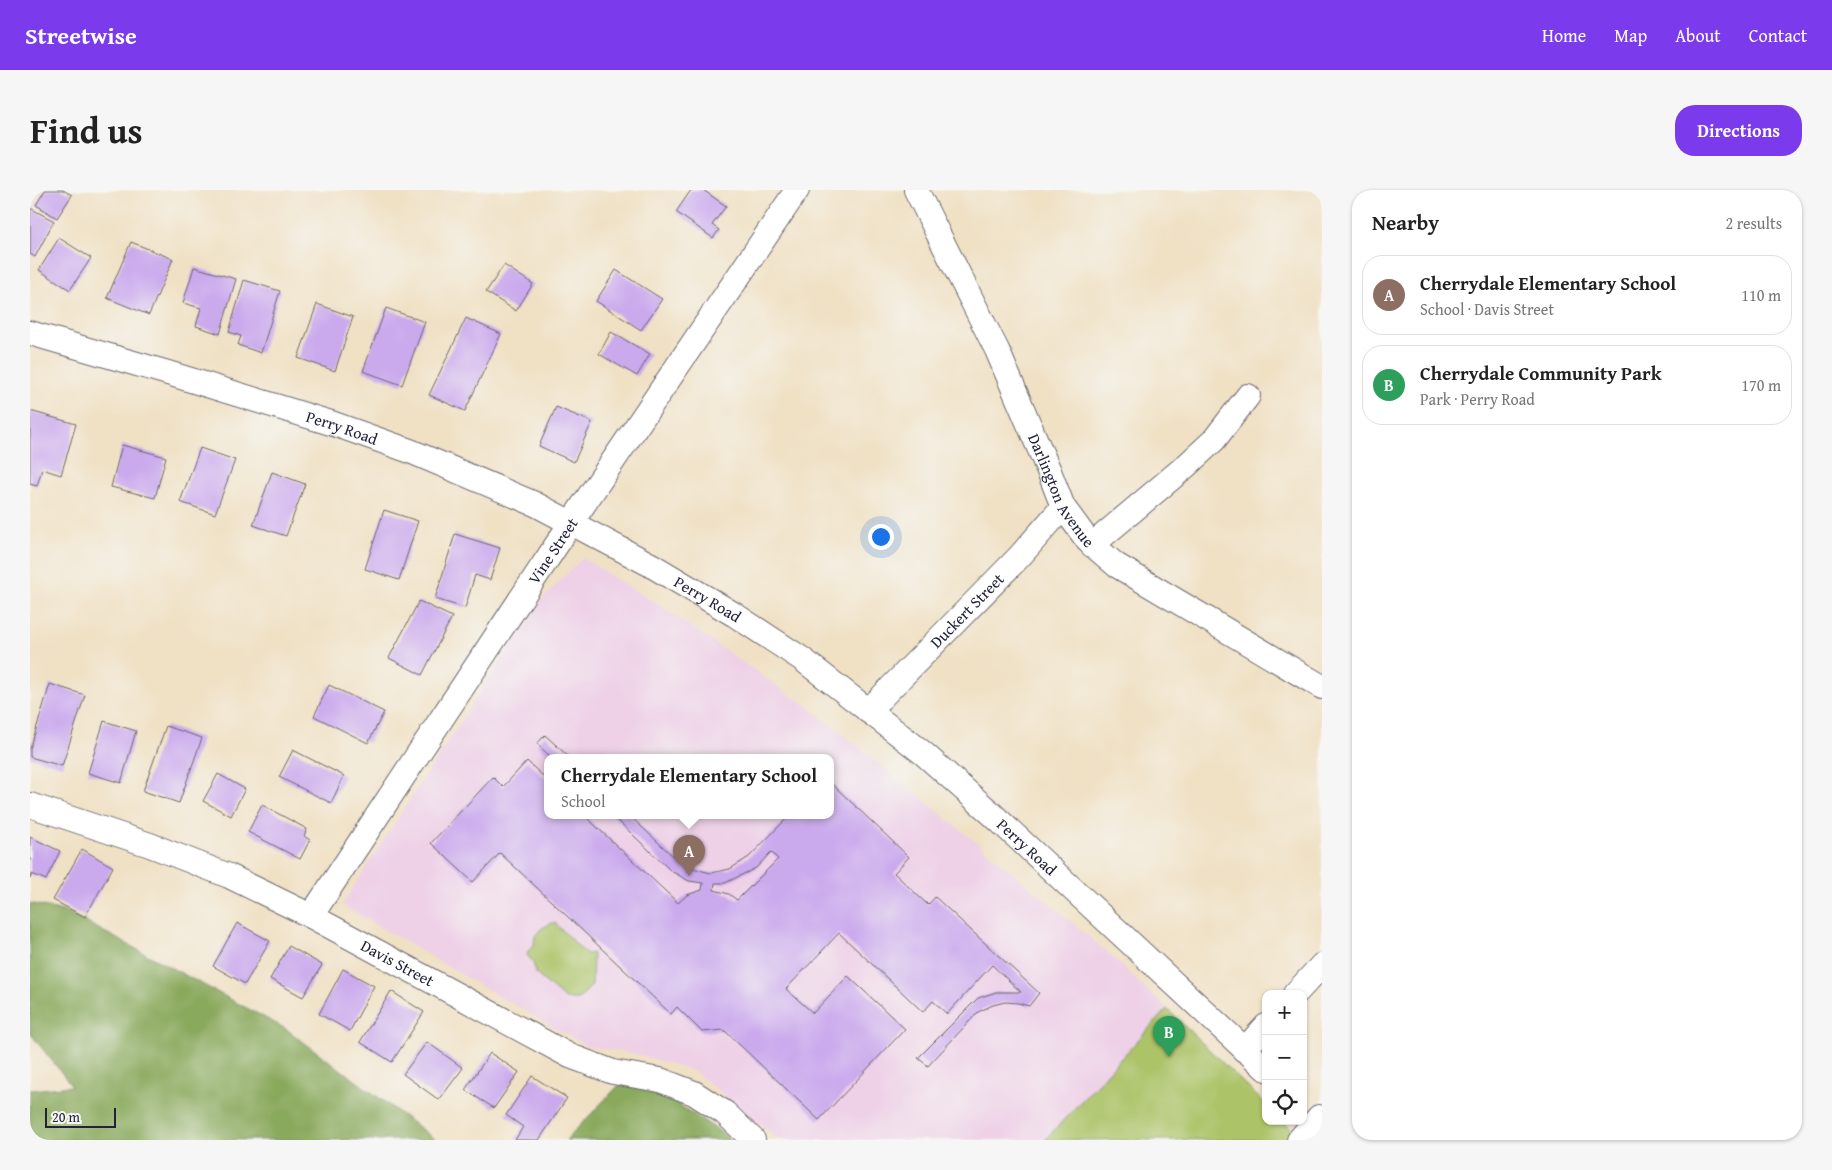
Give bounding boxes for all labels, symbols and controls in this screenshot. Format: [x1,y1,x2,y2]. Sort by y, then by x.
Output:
text: Streetwise [25,18,137,53]
text: Home [1542,22,1586,49]
text: Map [1614,22,1647,49]
text: About [1675,22,1721,49]
text: Contact [1749,22,1807,49]
text: Find us [30,105,143,156]
button: Directions [1675,105,1802,156]
text: Nearby [1372,207,1439,238]
text: 2 results [1725,211,1782,235]
text: Cherrydale Elementary School [1420,269,1676,297]
text: A [1384,283,1394,307]
text: 110 m [1741,283,1781,307]
text: School · Davis Street [1420,297,1554,321]
text: Cherrydale Community Park [1420,359,1661,387]
text: B [1384,373,1394,397]
text: 170 m [1741,373,1781,397]
text: Park · Perry Road [1420,387,1535,411]
street label: Perry Road [303,404,382,451]
street label: Darlington Avenue [1022,430,1099,553]
street label: Vine Street [522,512,584,589]
your location [868,524,894,550]
street label: Duckert Street [924,567,1009,653]
street label: Perry Road [670,570,747,628]
popup [544,754,834,819]
text: Cherrydale Elementary School [561,761,817,789]
text: School [561,789,605,813]
street label: Perry Road [992,813,1063,881]
pin: A [673,835,705,876]
street label: Davis Street [357,933,439,993]
map controls [1262,990,1307,1125]
button: + [1262,990,1307,1035]
pin: B [1153,1016,1185,1057]
button: − [1262,1035,1307,1080]
button: locate [1262,1080,1307,1125]
scale bar [45,1105,116,1128]
text: 20 m [52,1107,80,1127]

